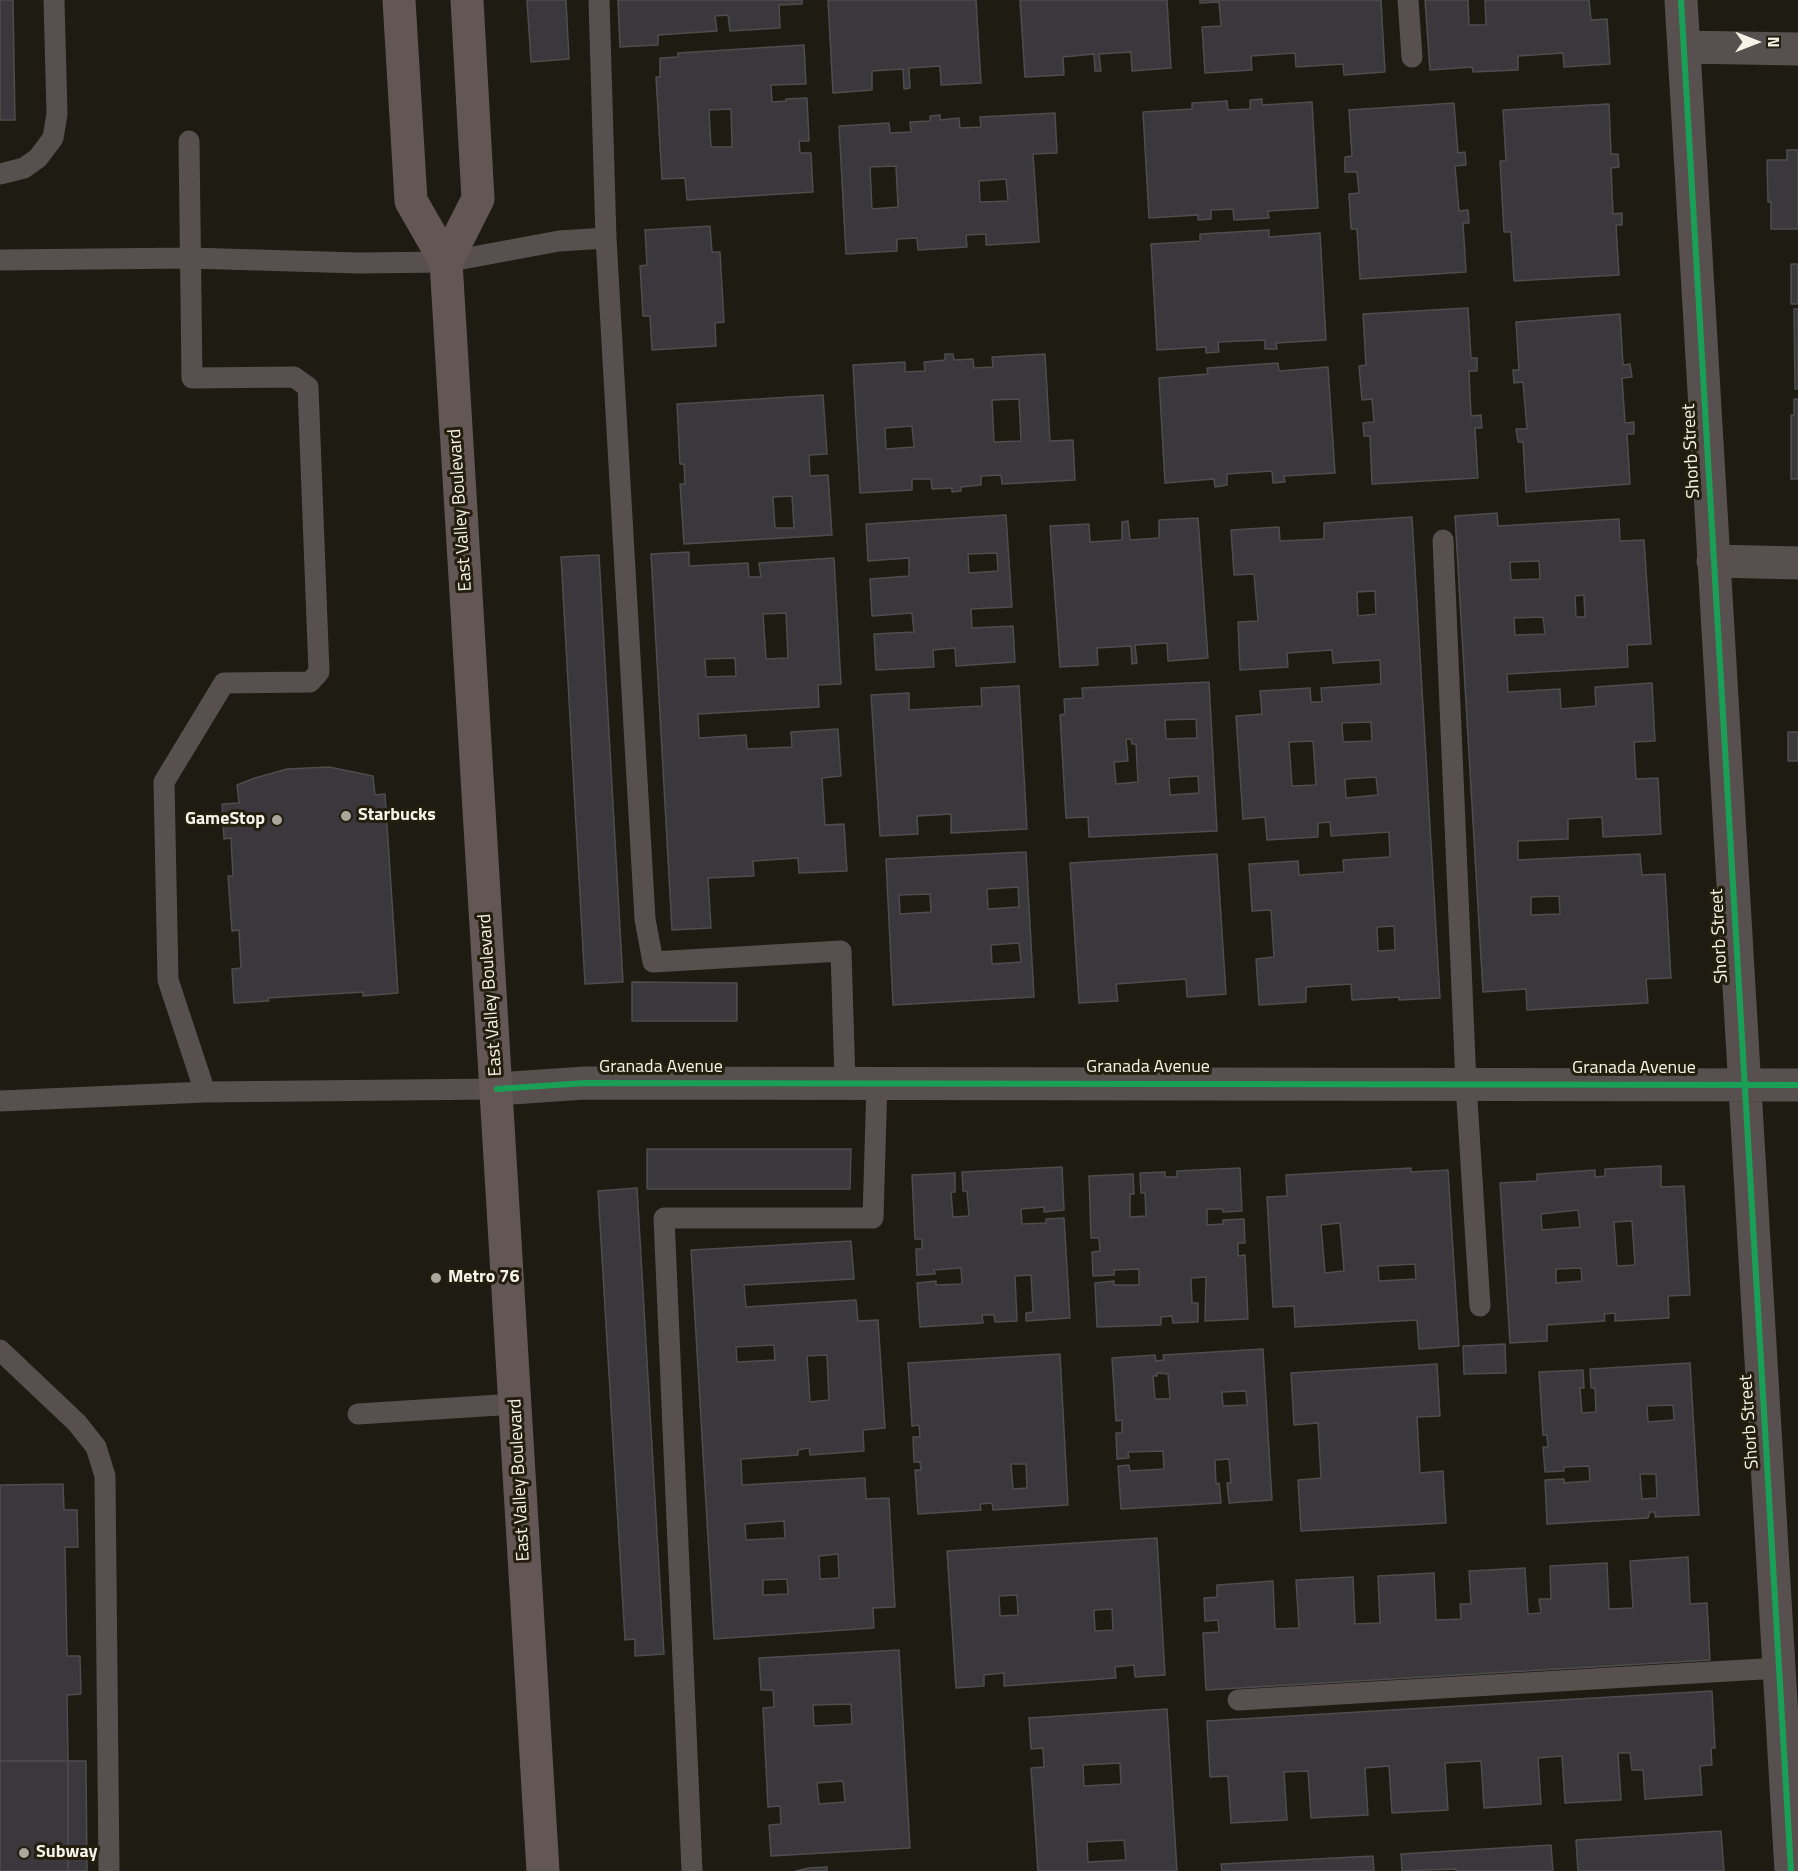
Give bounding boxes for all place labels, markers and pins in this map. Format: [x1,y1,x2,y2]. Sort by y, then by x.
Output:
place label: Starbucks [358,805,436,827]
place label: GameStop [185,809,265,831]
marker: Starbucks [339,809,353,823]
marker: GameStop [270,813,284,827]
place label: Metro 76 [448,1267,519,1289]
marker: Metro 76 [429,1271,443,1285]
place label: Subway [36,1842,98,1864]
marker: Subway [17,1846,31,1860]

